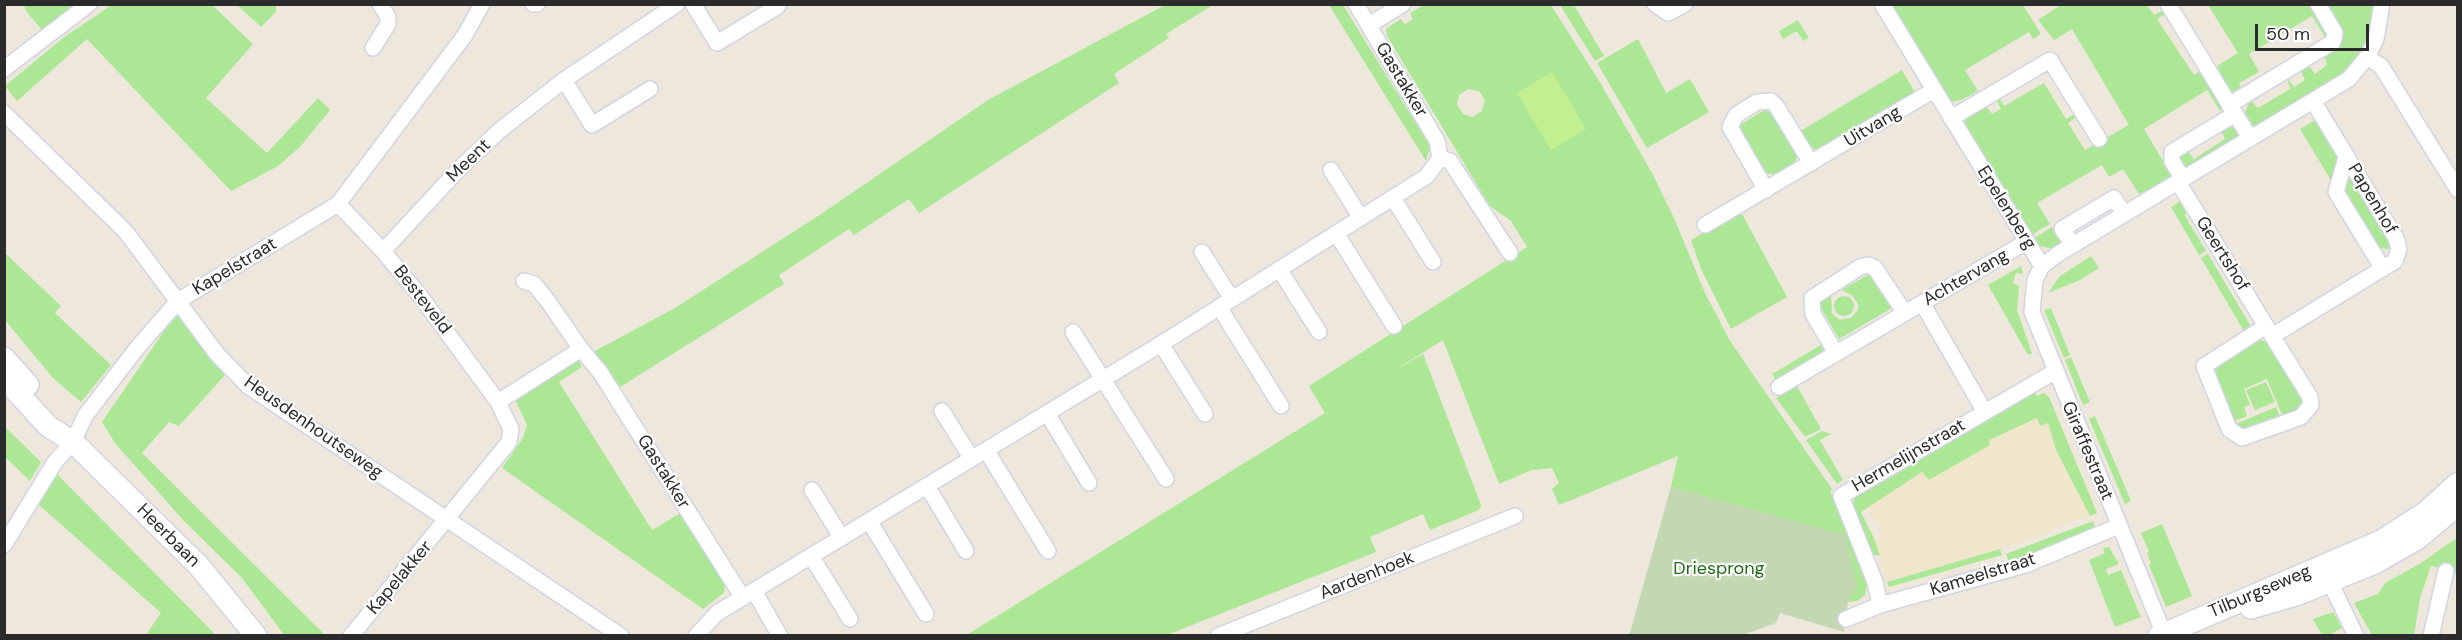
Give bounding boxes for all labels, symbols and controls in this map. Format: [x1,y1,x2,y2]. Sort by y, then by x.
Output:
scale bar [2258,12,2372,50]
text: 50 m [2266,22,2310,46]
street label: Gastakker [1370,39,1432,121]
street label: Uitvang [1841,102,1905,152]
street label: Meent [442,135,496,187]
street label: Papenhof [2342,160,2402,238]
street label: Epelenberg [1972,162,2040,254]
street label: Geertshof [2191,213,2253,295]
street label: Kapelstraat [189,233,281,301]
street label: Achtervang [1919,245,2013,311]
street label: Besteveld [389,261,455,339]
street label: Heusdenhoutseweg [239,372,387,484]
street label: Giraffestraat [2056,398,2118,504]
street label: Hermelijnstraat [1849,415,1969,497]
street label: Gastakker [632,431,694,513]
street label: Heerbaan [132,500,204,572]
street label: Kapelakker [363,537,437,619]
street label: Aardenhoek [1317,547,1417,605]
street label: Kameelstraat [1928,549,2038,601]
park label: Driesprong [1673,558,1765,580]
street label: Tilburgseweg [2206,561,2314,623]

